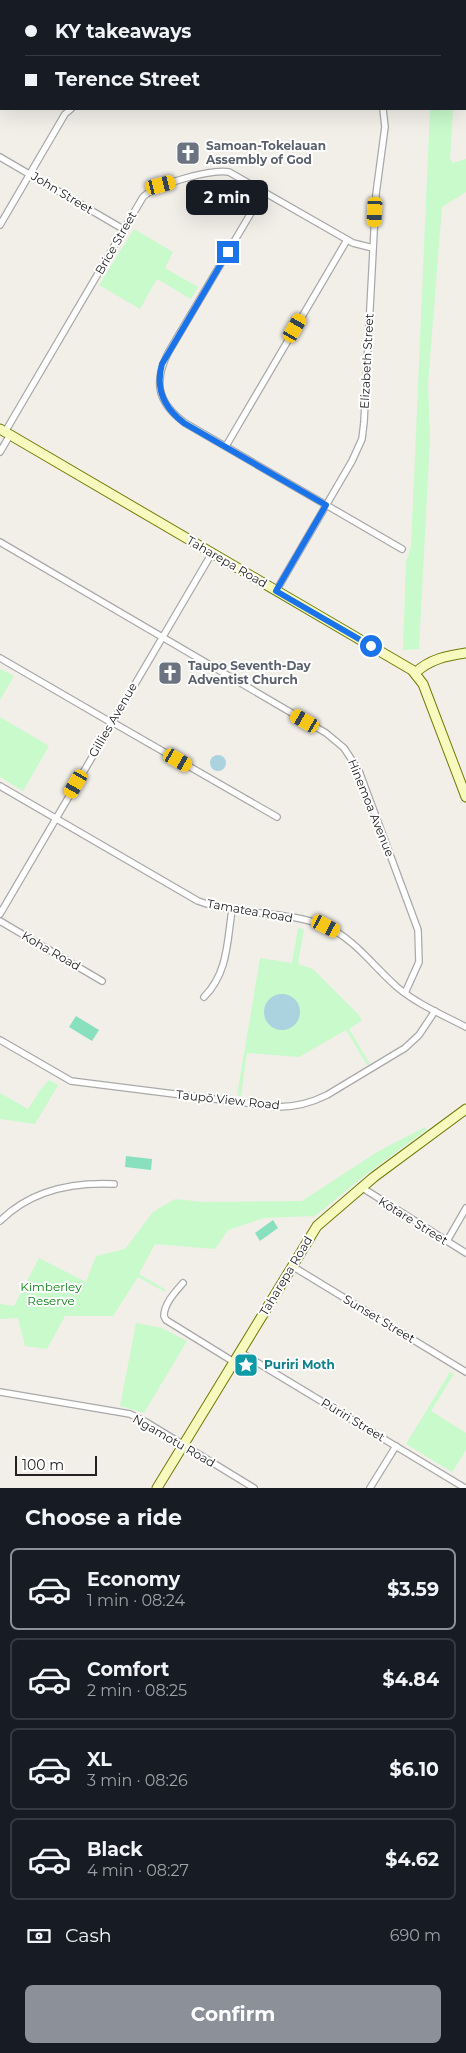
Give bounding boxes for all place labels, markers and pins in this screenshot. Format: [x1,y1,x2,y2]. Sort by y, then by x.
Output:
place label: Samoan-Tokelauan Assembly of God [205,138,326,167]
church icon: Samoan-Tokelauan Assembly of God [175,140,201,166]
place label: Taupo Seventh-Day Adventist Church [187,658,312,687]
church icon: Taupo Seventh-Day Adventist Church [157,660,183,686]
place icon: Puriri Moth [233,1352,259,1378]
place label: Puriri Moth [264,1357,335,1372]

